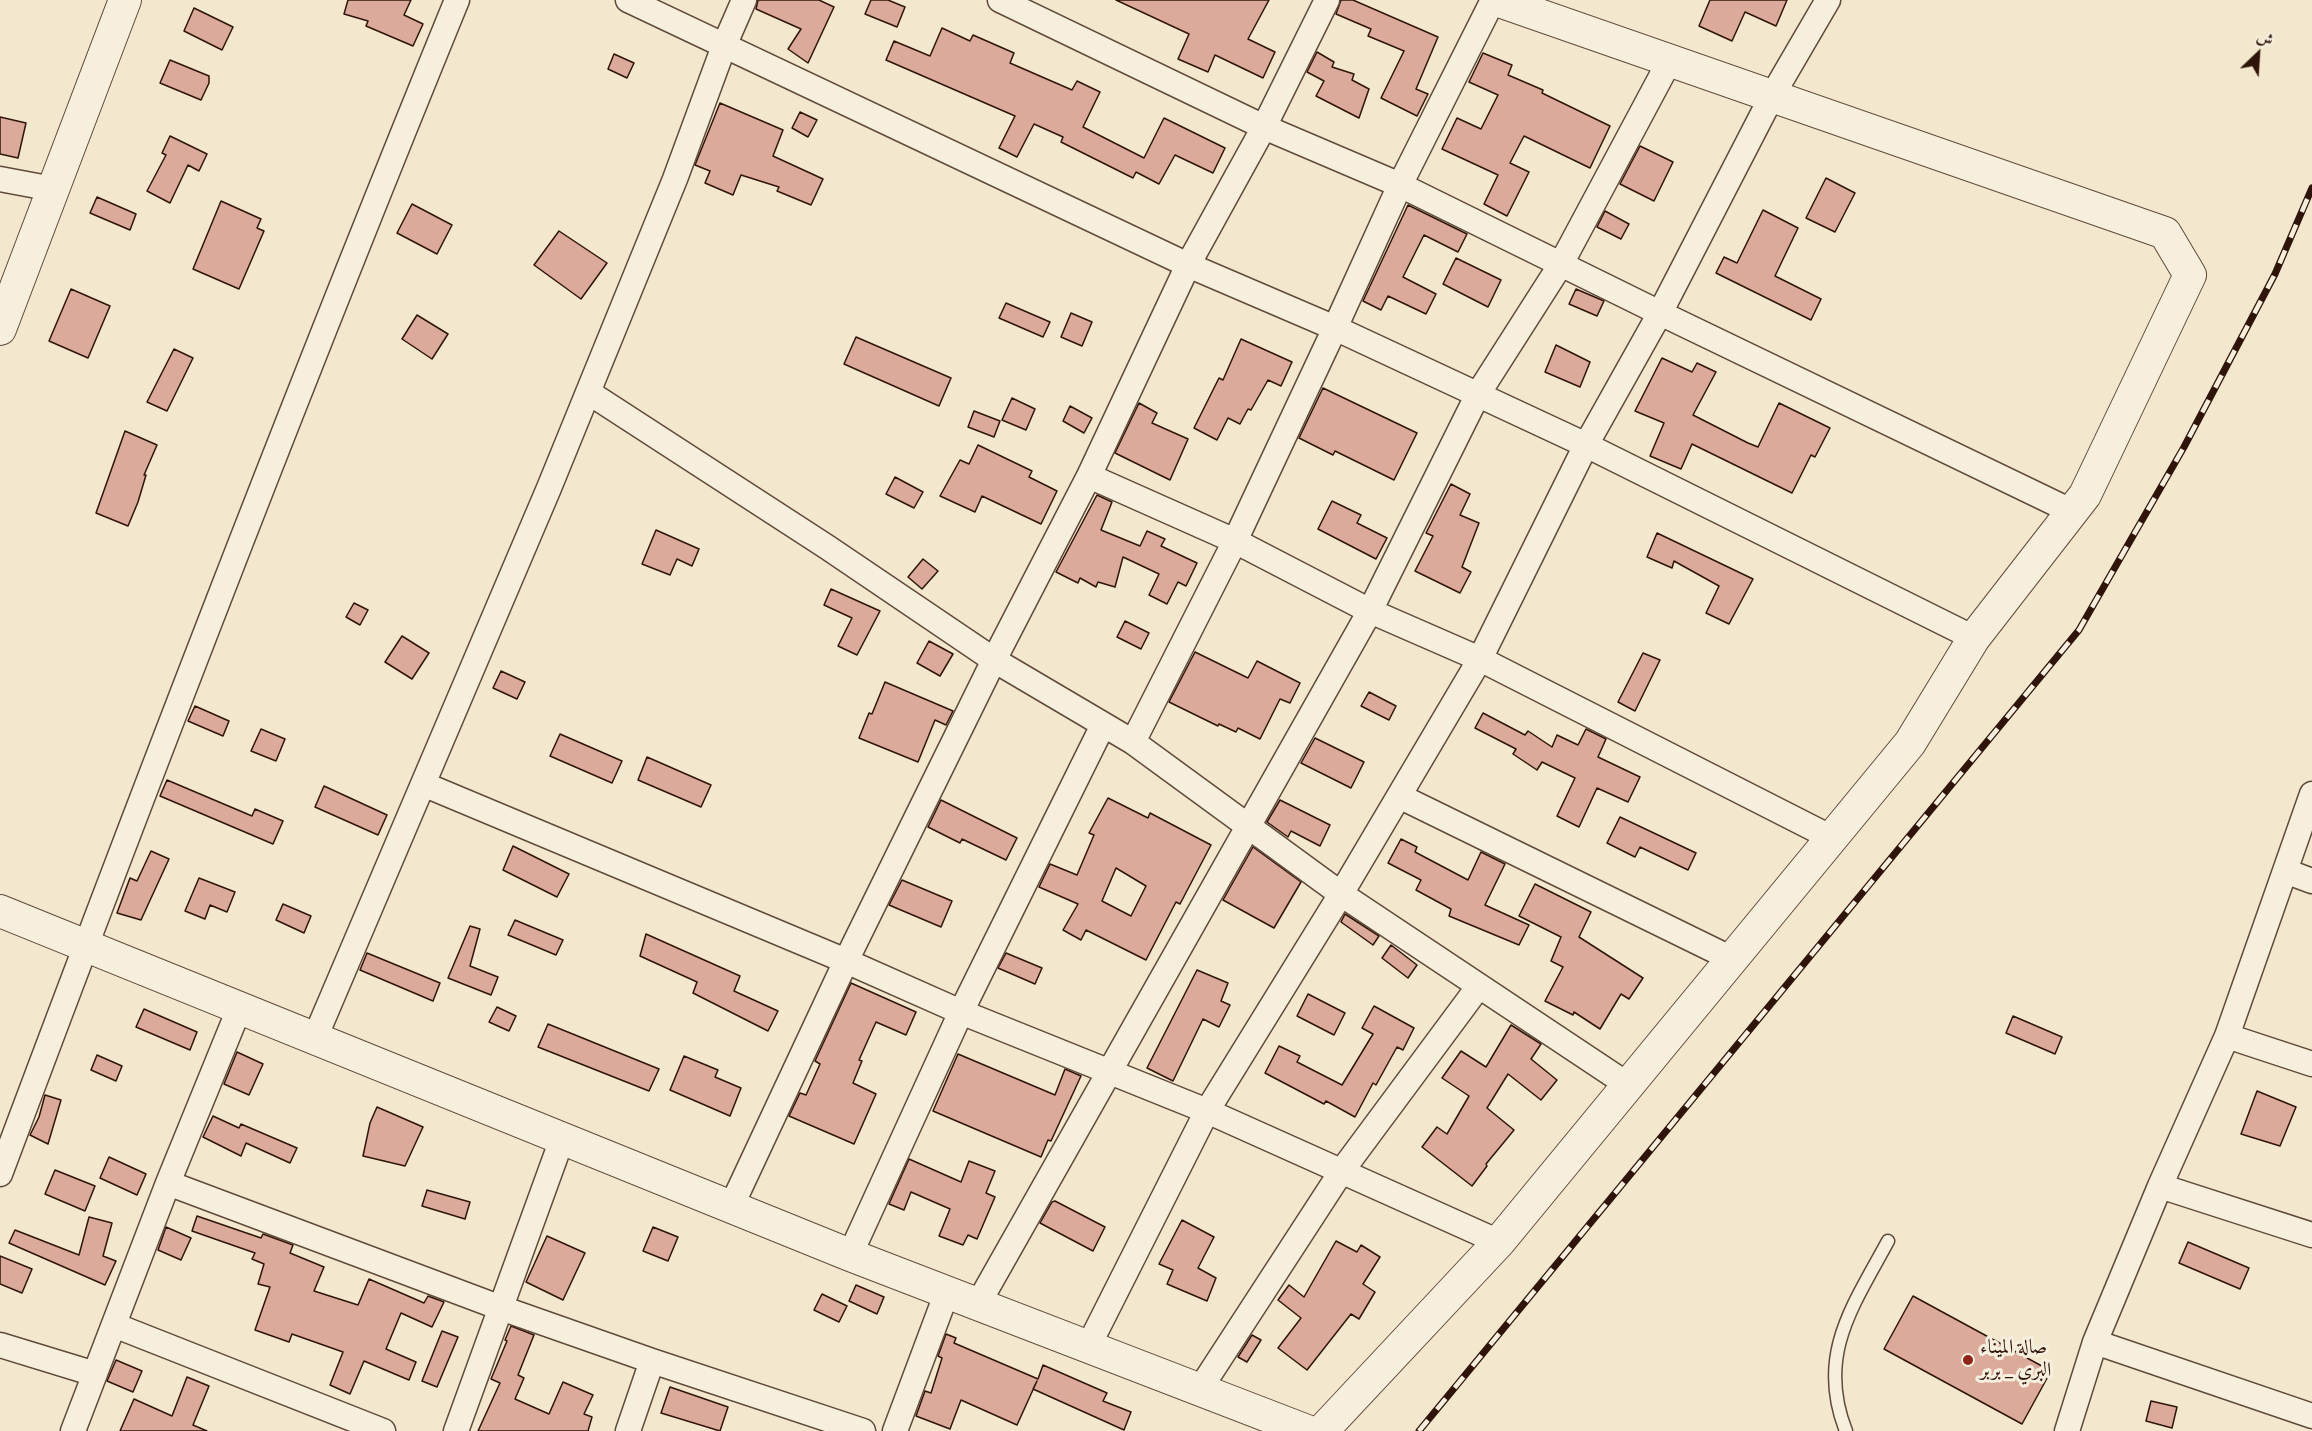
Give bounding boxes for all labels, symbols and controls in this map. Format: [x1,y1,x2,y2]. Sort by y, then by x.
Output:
text: ش [2253,23,2278,52]
north arrow [2228,24,2288,84]
place label: صالة الميناء البري _ بربر [1980,1336,2051,1383]
marker: صالة الميناء البري _ بربر [1961,1353,1975,1367]

